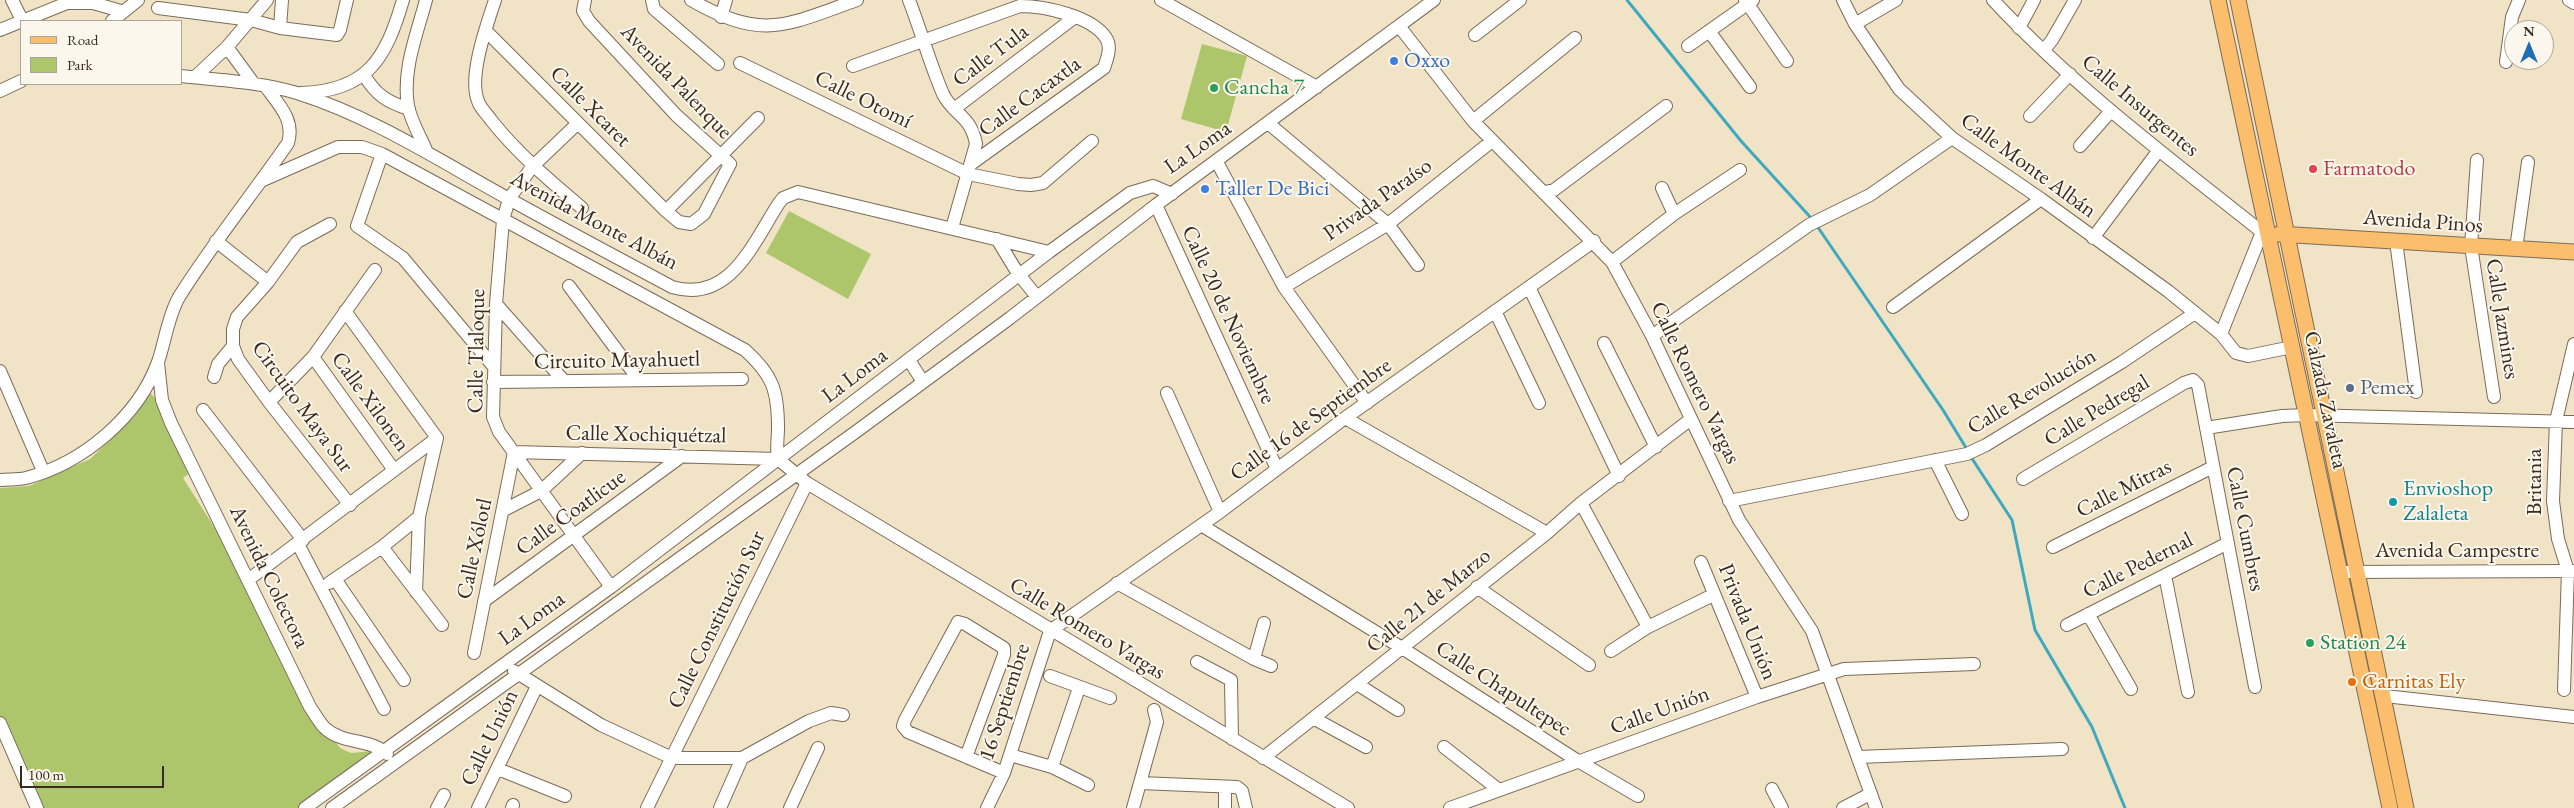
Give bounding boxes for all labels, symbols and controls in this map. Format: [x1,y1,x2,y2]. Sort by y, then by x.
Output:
street label: Avenida Palenque [615,19,737,145]
street label: Calle Tula [948,19,1034,93]
legend [20,20,182,85]
north arrow [2504,20,2554,70]
text: N [2523,22,2535,40]
text: Road [67,30,98,49]
place label: Oxxo [1404,48,1450,74]
street label: Calle Insurgentes [2076,49,2204,163]
street label: Calle Cacaxtla [974,51,1086,143]
text: Park [67,55,93,74]
marker: Oxxo [1388,55,1400,67]
street label: Calle Xcaret [544,61,636,153]
street label: Calle Otomí [810,65,916,135]
place label: Cancha 7 [1224,75,1304,101]
marker: Cancha 7 [1208,82,1220,94]
street label: Calle Monte Albán [1955,108,2101,224]
street label: La Loma [1159,115,1237,181]
street label: Privada Paraíso [1319,153,1437,247]
place label: Farmatodo [2323,156,2415,182]
marker: Farmatodo [2307,163,2319,175]
street label: Avenida Monte Albán [506,166,682,276]
place label: Taller De Bici [1215,176,1329,202]
marker: Taller De Bici [1199,183,1211,195]
street label: Avenida Pinos [2362,205,2484,239]
street label: Calle 20 de Noviembre [1175,222,1281,408]
street label: Calle Jazmines [2479,257,2525,381]
street label: Calle Tlaloque [463,288,491,414]
street label: Calle Romero Vargas [1644,298,1746,468]
street label: Calzada Zavaleta [2298,329,2352,471]
street label: Circuito Maya Sur [245,336,359,478]
street label: La Loma [817,343,893,409]
street label: Calle Revolución [1963,343,2101,441]
street label: Circuito Mayahuetl [534,346,700,376]
street label: Calle Xilonen [325,347,415,457]
street label: Calle 16 de Septiembre [1225,353,1397,487]
street label: Calle Pedregal [2040,369,2154,453]
place label: Pemex [2360,375,2414,401]
marker: Pemex [2344,382,2356,394]
street label: Calle Xochiquétzal [565,420,727,450]
street label: Britania [2522,448,2548,516]
street label: Calle Mitras [2072,454,2176,524]
street label: Calle Coatlicue [511,464,631,562]
street label: Calle Cumbres [2220,464,2270,594]
place label: Envioshop Zalaleta [2403,476,2493,528]
street label: Calle Xólotl [451,496,499,602]
marker: Envioshop Zalaleta [2387,496,2399,508]
street label: Avenida Colectora [223,501,315,653]
street label: Calle Constitución Sur [663,527,771,713]
street label: Calle Pedernal [2079,527,2197,605]
street label: Avenida Campestre [2375,538,2539,564]
street label: Calle 21 de Marzo [1362,543,1496,659]
street label: Privada Unión [1712,560,1782,684]
street label: Calle Romero Vargas [1004,572,1170,686]
street label: La Loma [494,586,570,652]
place label: Station 24 [2320,630,2406,656]
street label: Calle Chapultepec [1430,635,1576,743]
marker: Station 24 [2304,637,2316,649]
street label: 16 Septiembre [974,640,1036,764]
place label: Carnitas Ely [2362,669,2465,695]
marker: Carnitas Ely [2346,676,2358,688]
street label: Calle Unión [1607,681,1713,741]
street label: Calle Unión [455,686,525,790]
scale bar [22,756,166,788]
text: 100 m [28,765,64,784]

